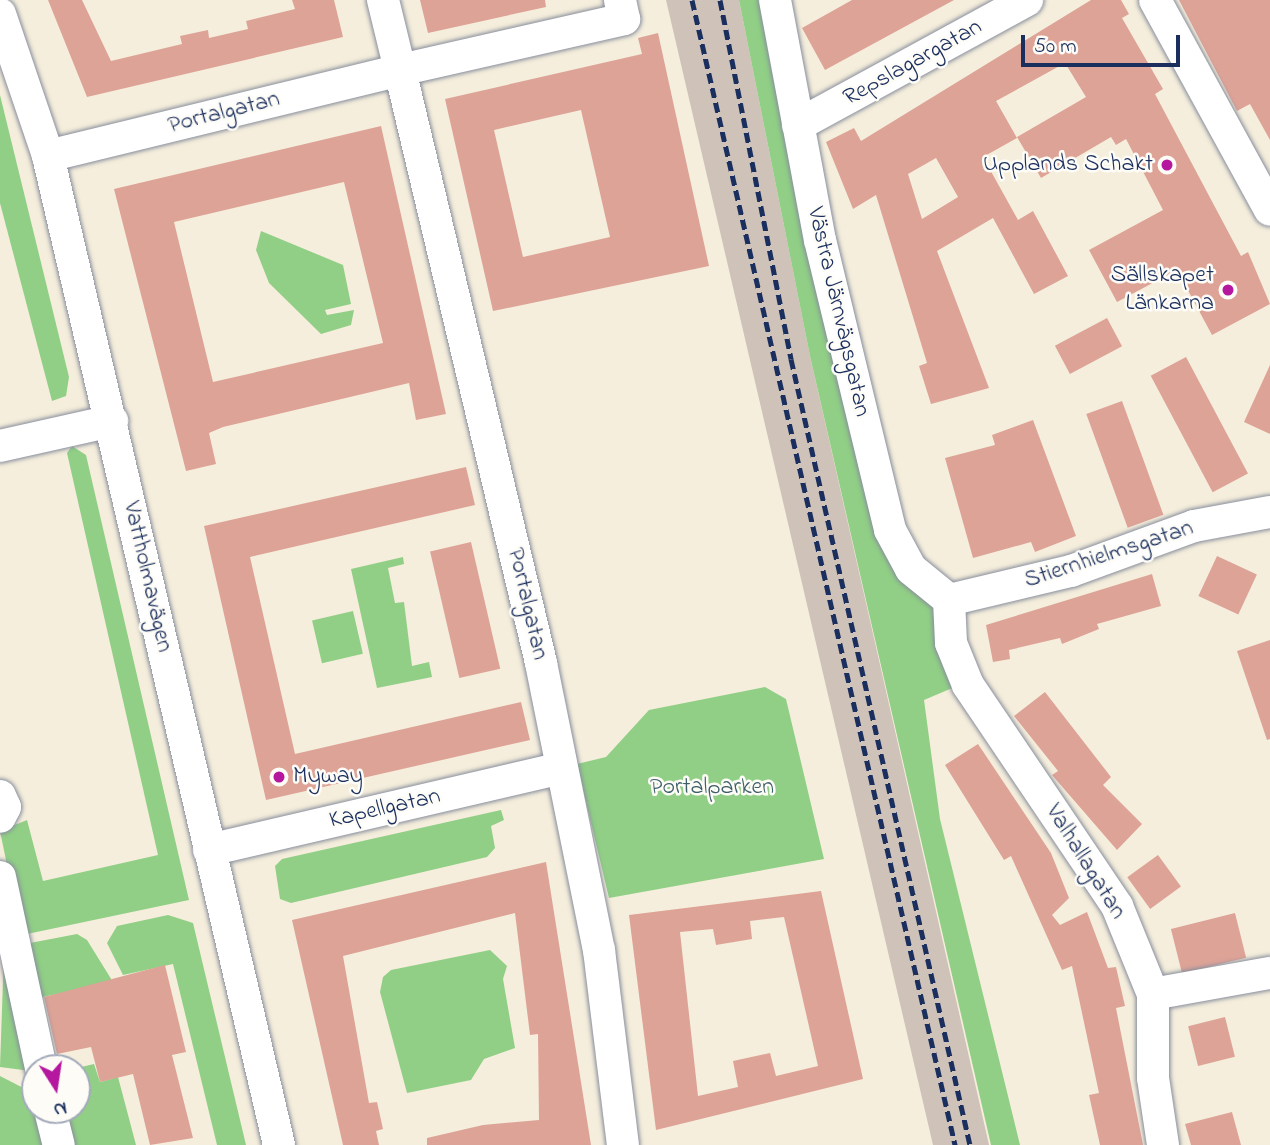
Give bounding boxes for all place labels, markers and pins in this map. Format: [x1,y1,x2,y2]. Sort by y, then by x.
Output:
place label: Upplands Schakt [983,151,1153,179]
marker: Upplands Schakt [1159,157,1175,173]
place label: Sällskapet Länkarna [1111,262,1214,318]
marker: Sällskapet Länkarna [1220,282,1236,298]
place label: Myway [293,763,363,791]
marker: Myway [271,769,287,785]

